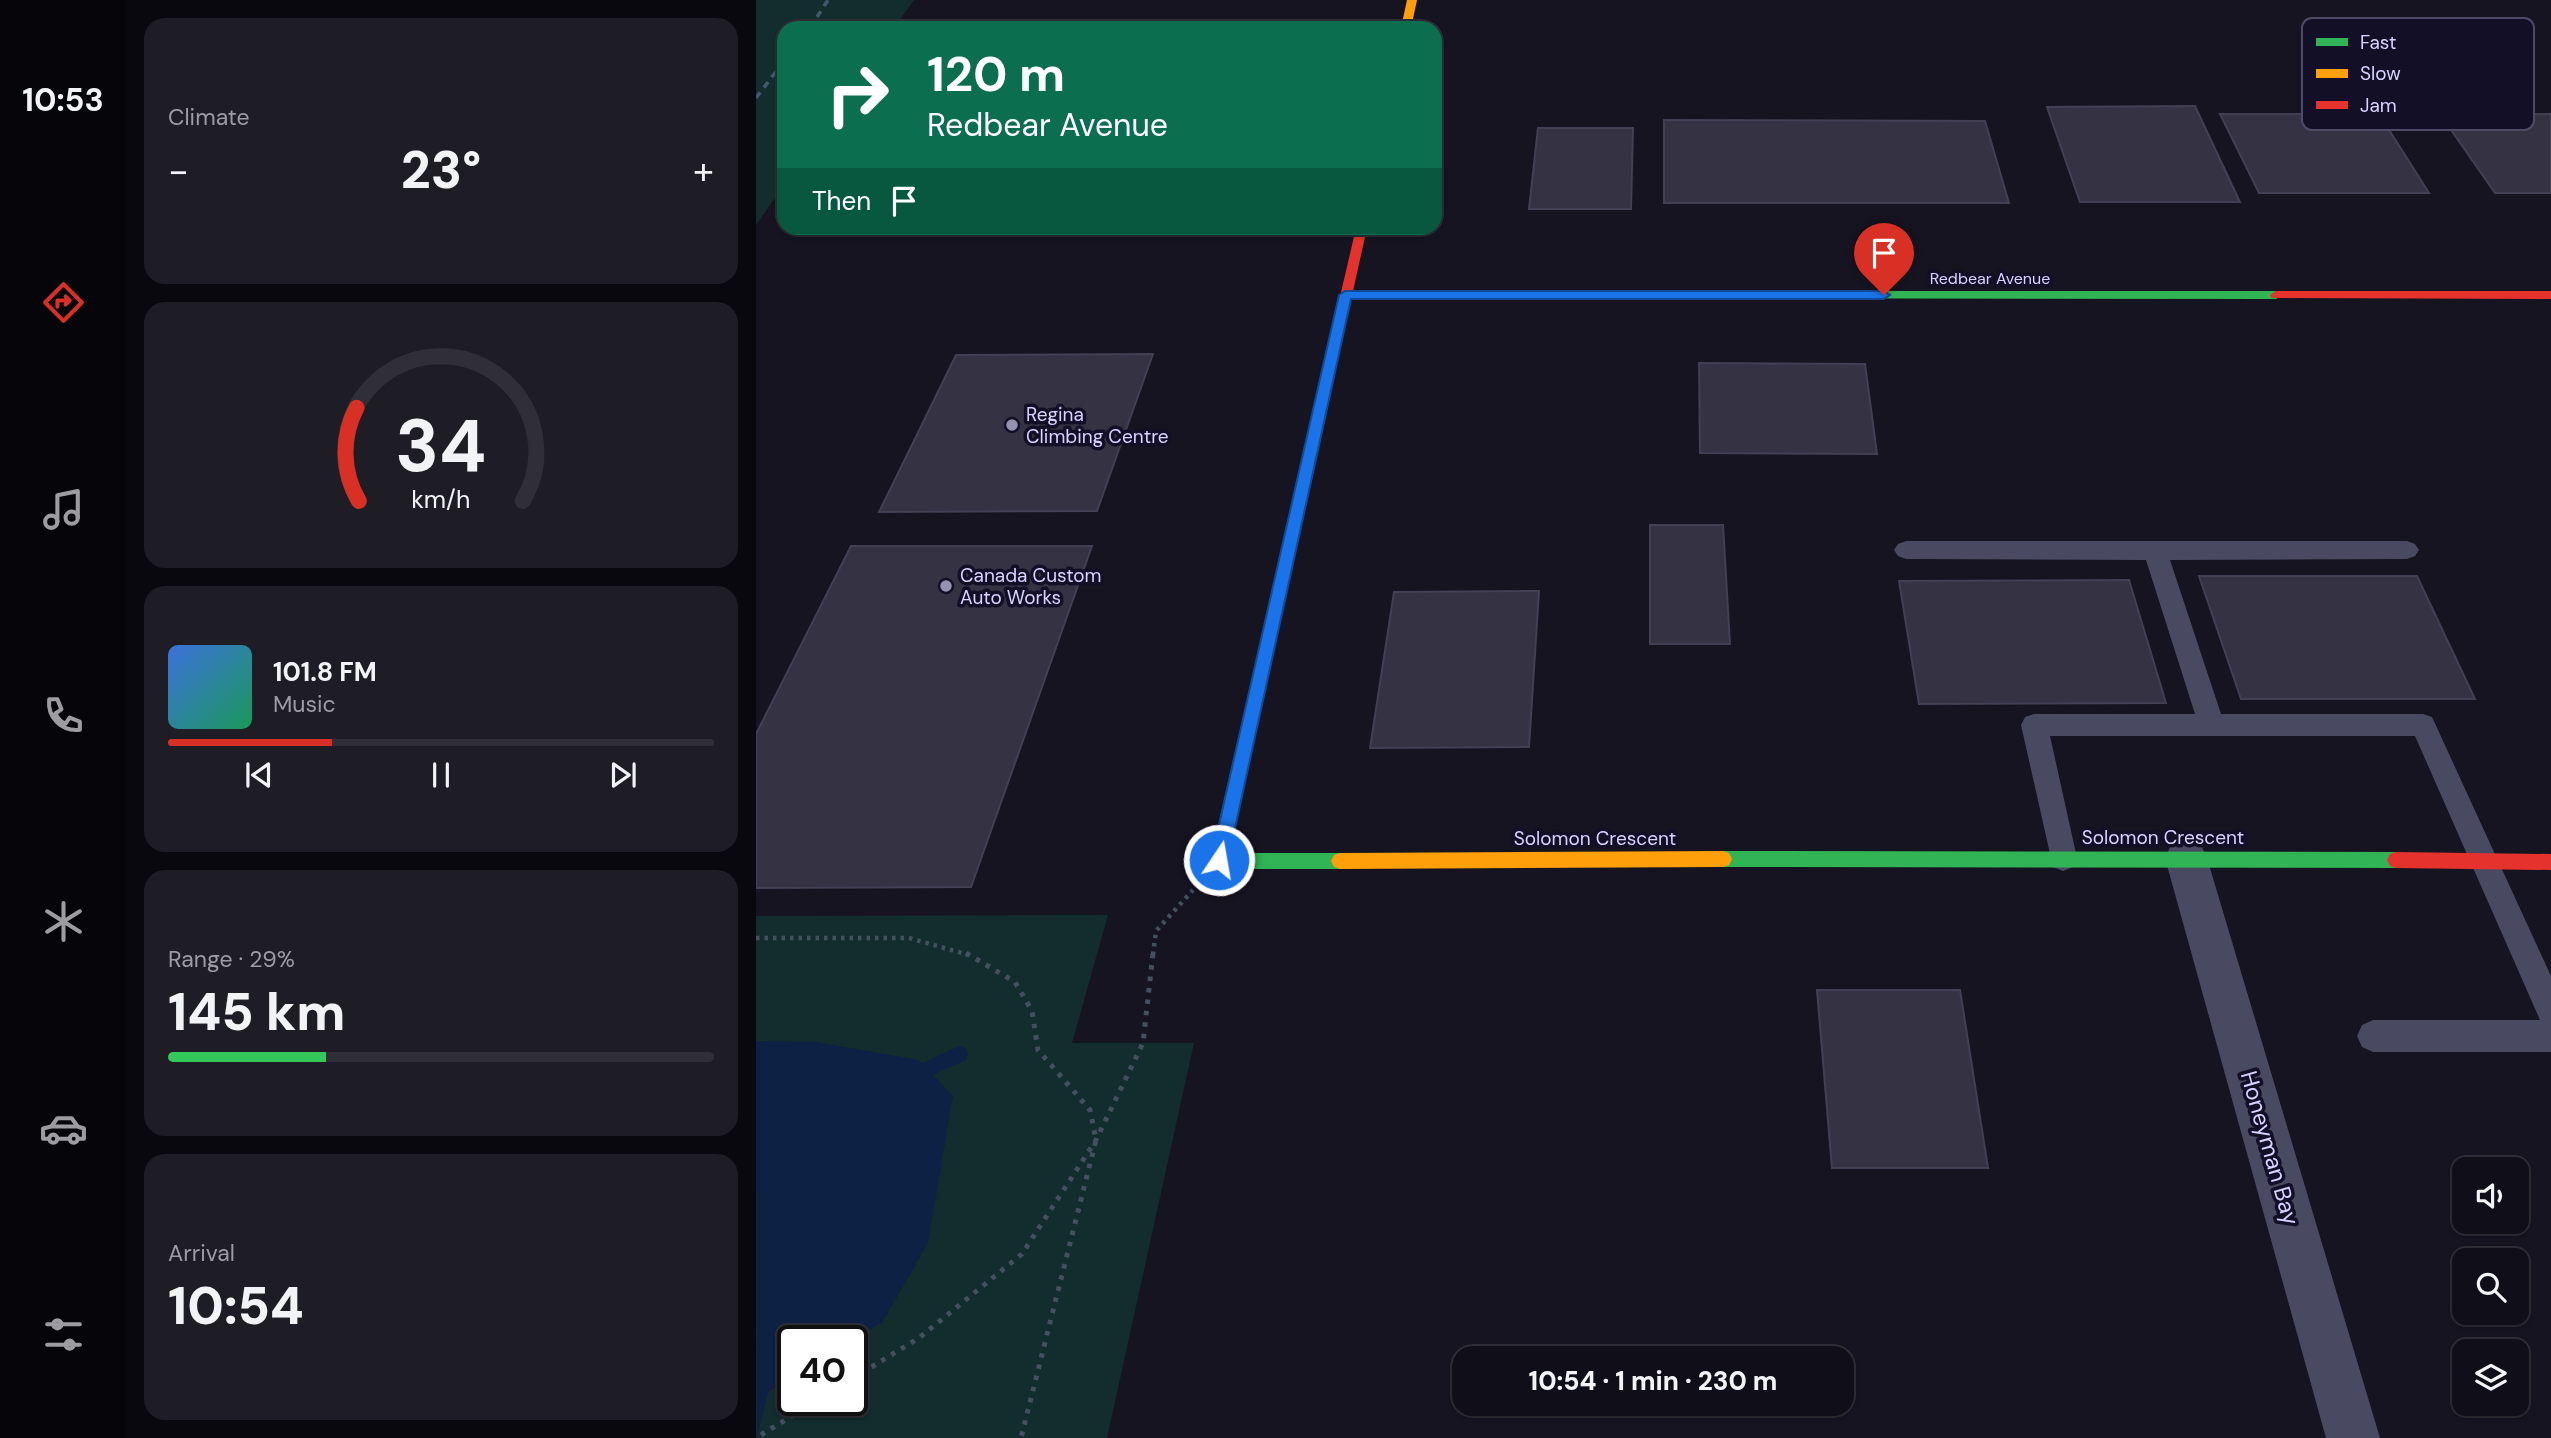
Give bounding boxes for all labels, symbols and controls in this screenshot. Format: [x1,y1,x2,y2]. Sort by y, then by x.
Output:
legend [2302,18,2534,130]
text: Fast [2360,30,2396,55]
text: 120 m [927,42,1065,106]
icon: right [812,49,903,140]
text: Slow [2360,61,2401,86]
text: 10:53 [22,79,104,121]
text: Jam [2360,93,2397,118]
text: Climate [168,102,250,132]
text: Redbear Avenue [927,104,1168,146]
text: 23° [401,136,481,204]
text: − [168,146,189,196]
text: + [693,146,714,196]
icon: arrive [885,182,923,220]
text: Then [812,184,871,218]
pin [1854,223,1914,295]
icon: arrive [1865,234,1903,272]
street label: Redbear Avenue [1930,268,2050,289]
icon: directions [39,278,88,327]
text: 34 [395,399,487,494]
place label: Regina Climbing Centre [1026,402,1169,449]
marker: Regina Climbing Centre [1004,417,1020,433]
text: km/h [411,483,471,516]
icon: music [39,485,88,534]
place label: Canada Custom Auto Works [960,563,1102,610]
marker: Canada Custom Auto Works [938,578,954,594]
text: 101.8 FM [273,655,377,689]
text: Music [273,689,336,719]
icon: phone [39,691,88,740]
icon: previous [240,756,278,794]
icon: pause [422,756,460,794]
icon: next [604,756,642,794]
position arrow [1182,823,1256,897]
street label: Solomon Crescent [2082,825,2244,850]
street label: Solomon Crescent [1514,826,1676,851]
icon: climate [39,897,88,946]
text: Range · 29% [168,944,295,974]
text: 145 km [168,978,345,1046]
street label: Honeyman Bay [2234,1067,2306,1229]
icon: car [39,1104,88,1153]
map controls [2452,1157,2529,1416]
button: sound [2452,1157,2529,1234]
text: Arrival [168,1238,235,1268]
button: search [2452,1248,2529,1325]
text: 10:54 [168,1272,304,1340]
icon: filters [39,1310,88,1359]
speed limit sign: 40 [777,1325,868,1416]
button: layers [2452,1339,2529,1416]
text: 10:54 · 1 min · 230 m [1529,1364,1777,1398]

